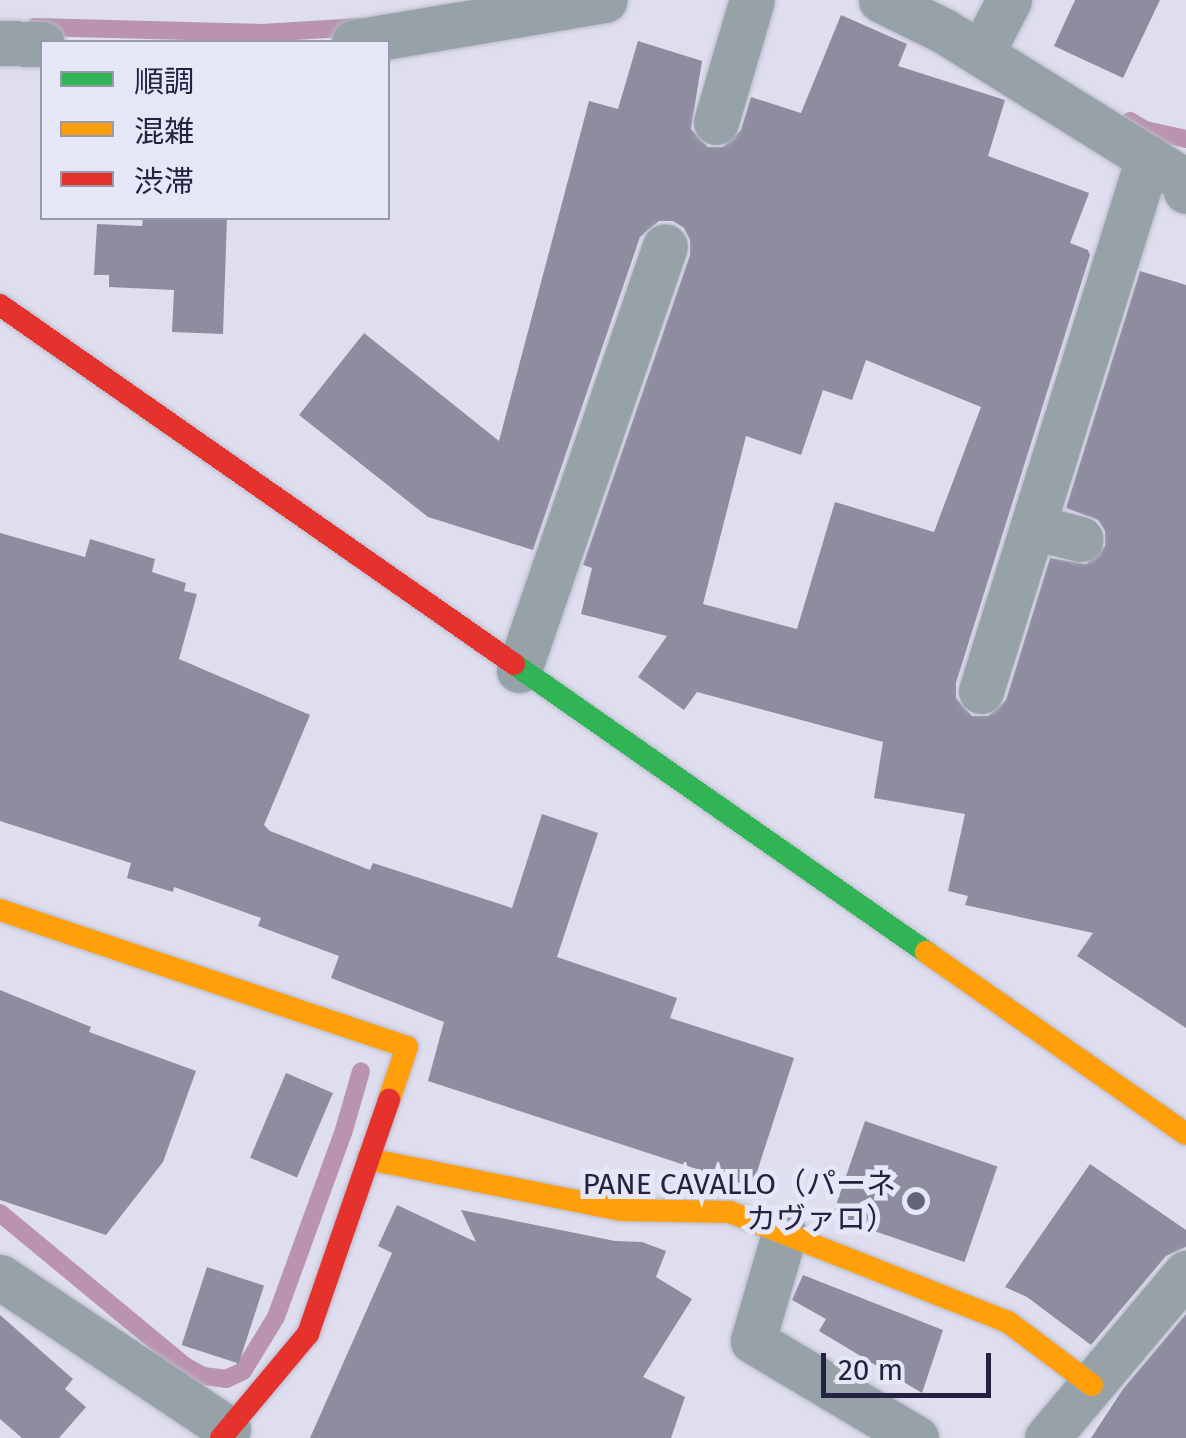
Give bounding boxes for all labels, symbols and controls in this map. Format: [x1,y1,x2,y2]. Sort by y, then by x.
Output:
legend [40,40,390,220]
text: 順調 [134,64,194,100]
text: 混雑 [134,114,194,150]
text: 渋滞 [134,164,194,200]
place label: PANE CAVALLO（パーネ カヴァロ） [582,1166,896,1236]
marker: PANE CAVALLO（パーネ カヴァロ） [905,1190,927,1212]
scale bar [826,1333,996,1395]
text: 20 m [838,1352,903,1388]

